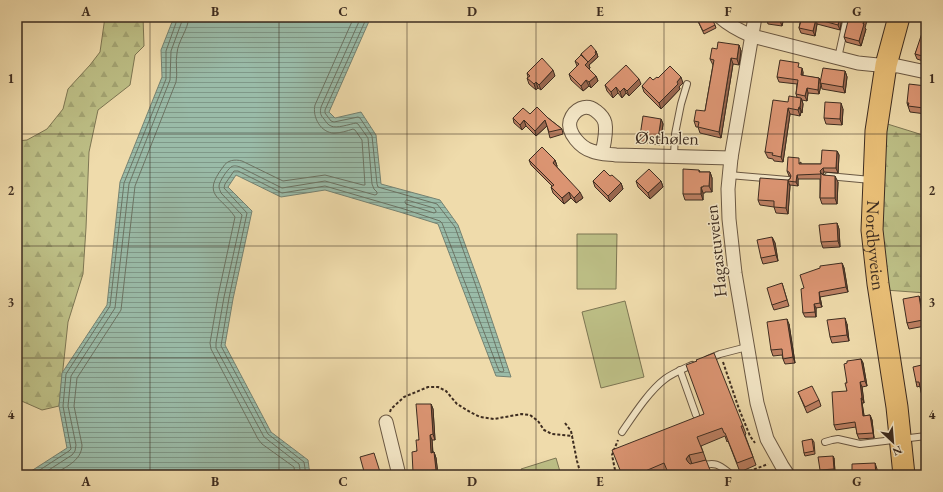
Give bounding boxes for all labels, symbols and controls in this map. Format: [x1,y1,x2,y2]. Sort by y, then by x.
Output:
text: A [80,3,91,20]
text: B [211,3,219,20]
text: C [338,3,348,20]
text: D [467,3,477,20]
text: E [596,3,604,20]
text: F [724,3,732,20]
text: G [852,3,862,20]
text: 1 [8,70,15,87]
text: 1 [929,70,936,87]
street label: Østhølen [635,125,700,150]
text: 2 [8,182,15,199]
text: 2 [929,182,936,199]
street label: Nordbyveien [861,200,891,292]
street label: Hagastuveien [699,203,732,299]
text: 3 [8,294,15,311]
text: 3 [929,294,936,311]
text: 4 [8,406,15,423]
text: 4 [929,406,936,423]
north arrow [873,422,913,462]
text: N [890,443,904,459]
text: A [80,473,91,490]
text: B [211,473,219,490]
text: C [338,473,348,490]
text: D [467,473,477,490]
text: E [596,473,604,490]
text: F [724,473,732,490]
text: G [852,473,862,490]

